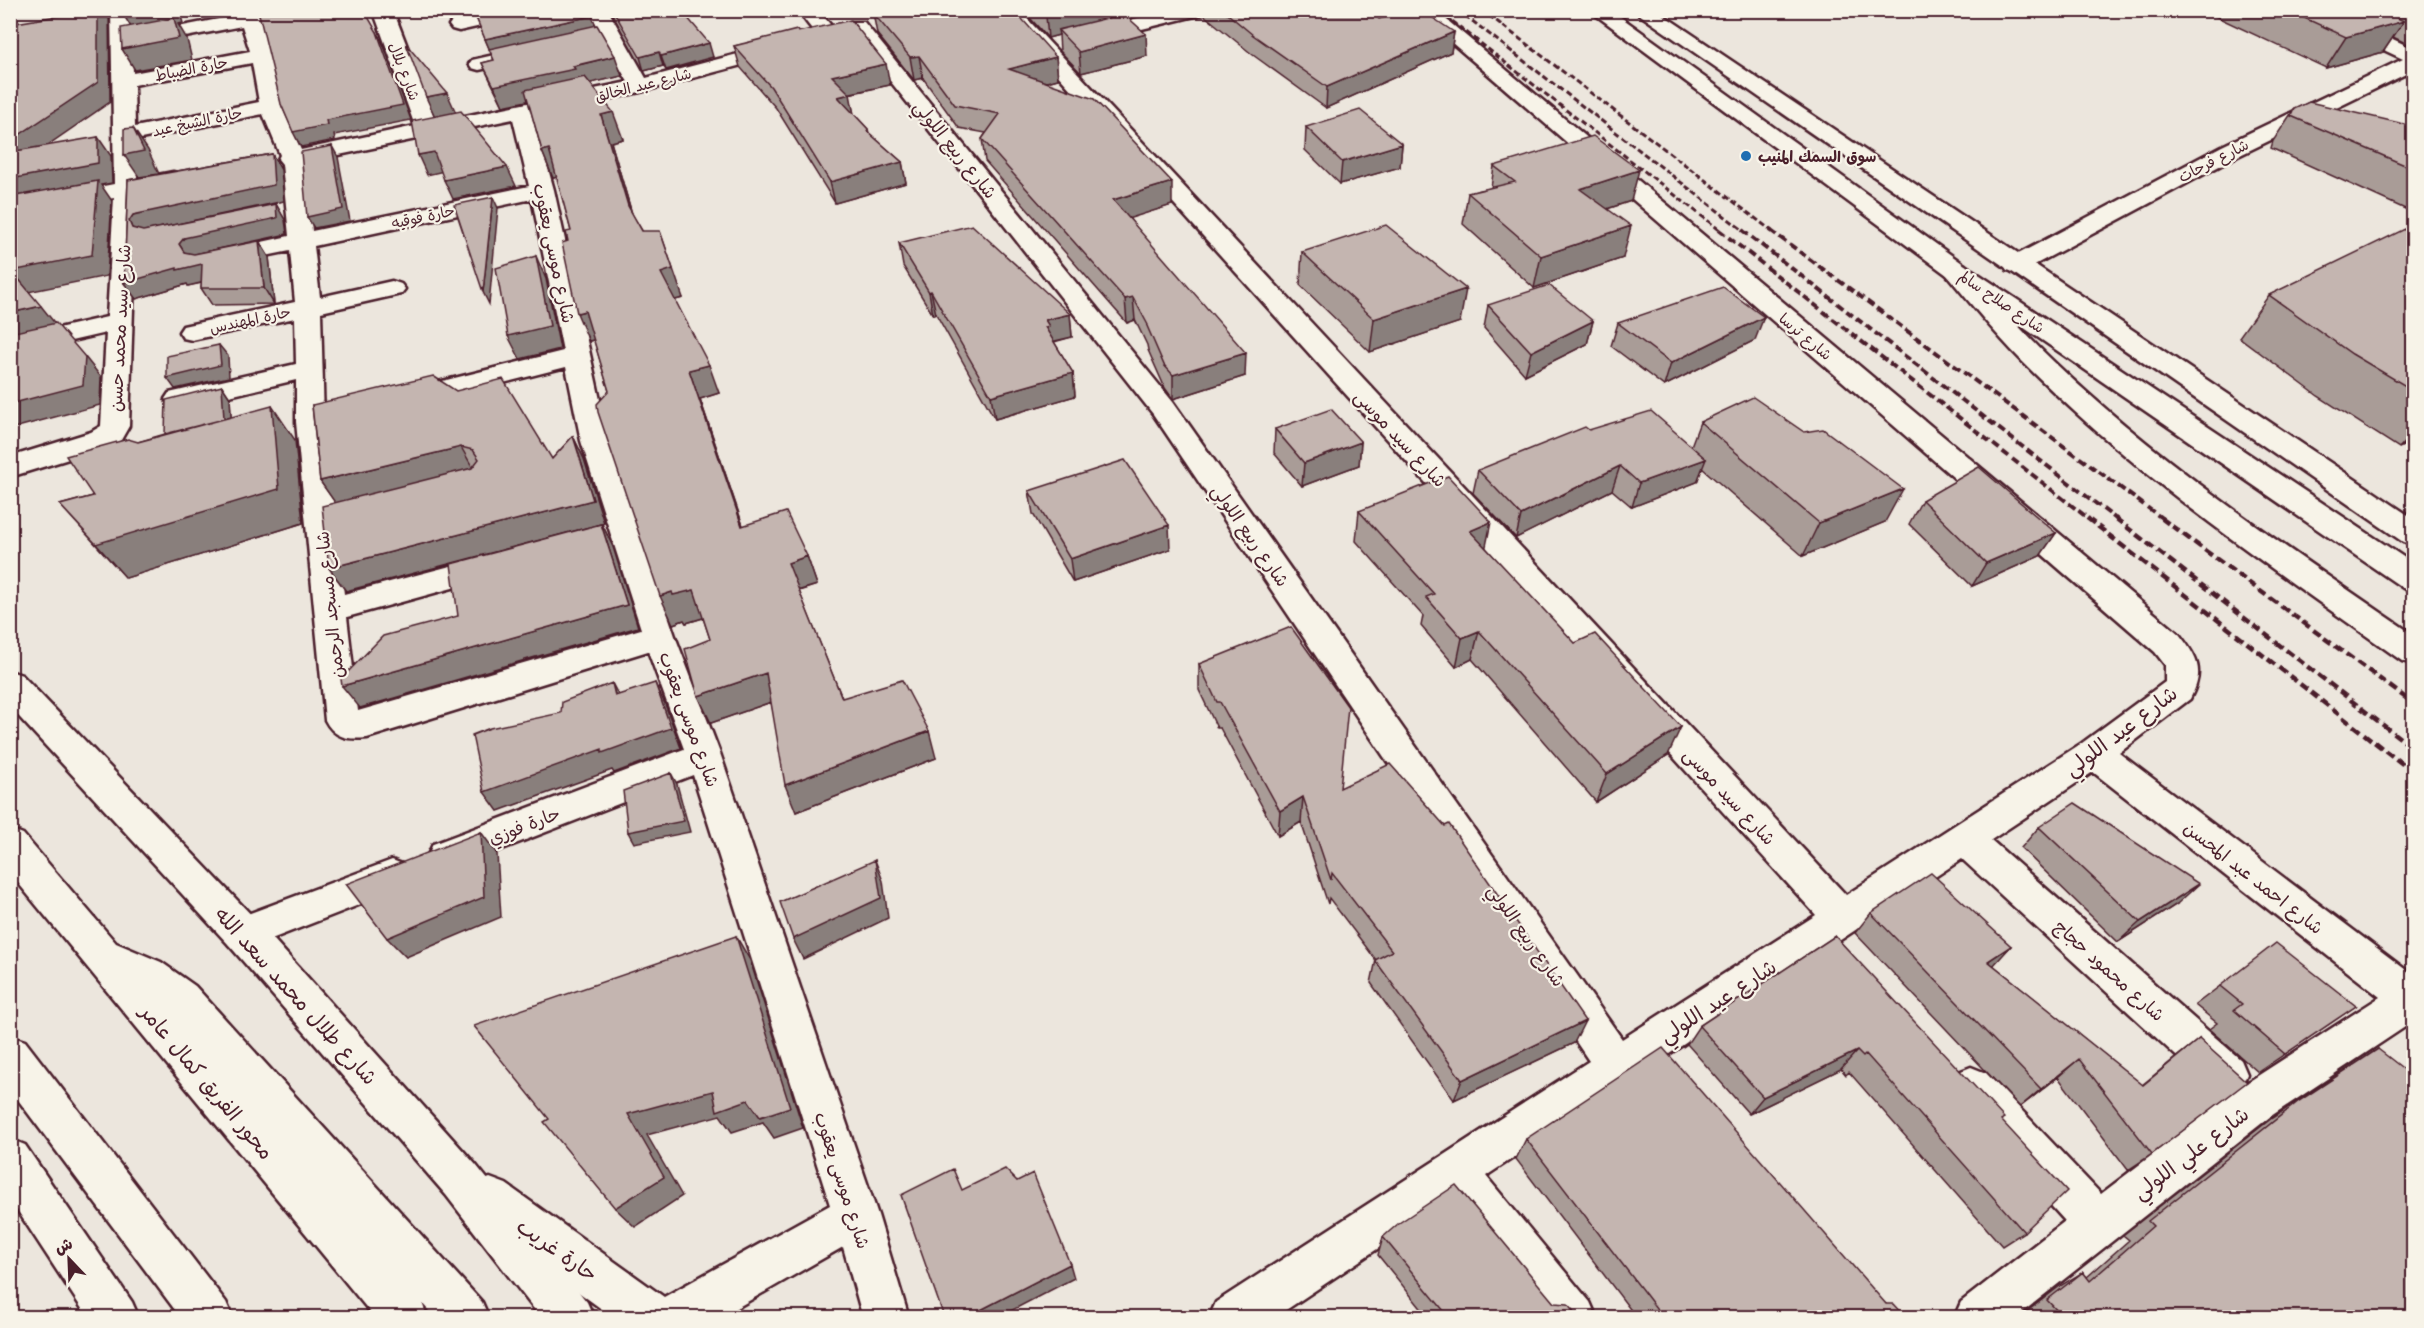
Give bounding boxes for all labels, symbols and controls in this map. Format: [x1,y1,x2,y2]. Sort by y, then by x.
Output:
street label: شارع بلال [384,39,425,103]
street label: حارة الضباط [153,51,229,85]
street label: شارع عبد الخالق [593,62,694,107]
street label: شارع ربيع اللولي [905,95,1003,206]
street label: حارة الشيخ عيد [150,102,244,141]
street label: شارع فرحات [2174,134,2252,187]
place label: سوق السمك المنيب [1758,146,1876,167]
marker: سوق السمك المنيب [1739,149,1753,163]
street label: شارع موسى يعقوب [527,181,582,325]
street label: حارة فوقيه [390,200,456,232]
street label: شارع سيد محمد حسن [103,244,136,412]
street label: شارع صلاح سالم [1954,265,2049,339]
street label: حارة المهندس [208,301,292,337]
street label: شارع ترسا [1775,308,1837,365]
street label: شارع سيد موسى [1349,384,1452,493]
street label: شارع ربيع اللولي [1203,479,1295,594]
street label: شارع مسجد الرحمن [309,530,350,680]
street label: شارع موسى يعقوب [653,648,726,790]
street label: شارع عيد اللولي [2058,679,2186,787]
street label: شارع سيد موسى [1678,742,1781,851]
street label: حارة فوزي [485,800,564,852]
street label: شارع احمد عبد المحسن [2179,815,2329,940]
street label: شارع ربيع اللولي [1479,879,1571,994]
street label: شارع طلال محمد سعد الله [208,900,384,1092]
street label: شارع محمود حجاج [2049,914,2170,1027]
street label: شارع عيد اللولي [1653,952,1785,1054]
street label: محور الفريق كمال عامر [133,996,281,1165]
street label: شارع علي اللولي [2126,1099,2258,1210]
street label: شارع موسى يعقوب [809,1109,876,1252]
street label: حارة غريب [512,1211,604,1287]
north arrow [39,1229,99,1289]
text: ش [51,1232,75,1258]

